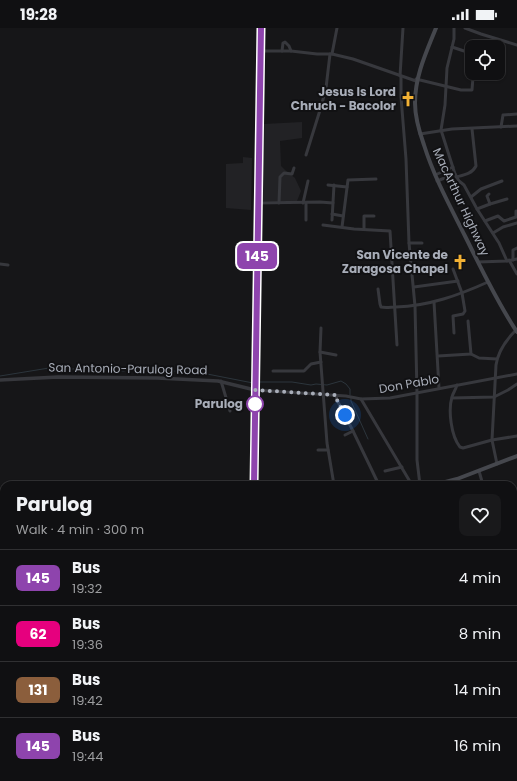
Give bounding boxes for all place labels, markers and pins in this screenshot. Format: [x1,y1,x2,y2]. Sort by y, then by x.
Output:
place label: Jesus Is Lord Chruch - Bacolor [291,83,396,114]
church icon: Jesus Is Lord Chruch - Bacolor [399,90,417,108]
place label: San Vicente de Zaragosa Chapel [342,246,449,277]
church icon: San Vicente de Zaragosa Chapel [451,253,469,271]
place label: Parulog [195,395,243,412]
marker: Parulog [246,395,264,413]

